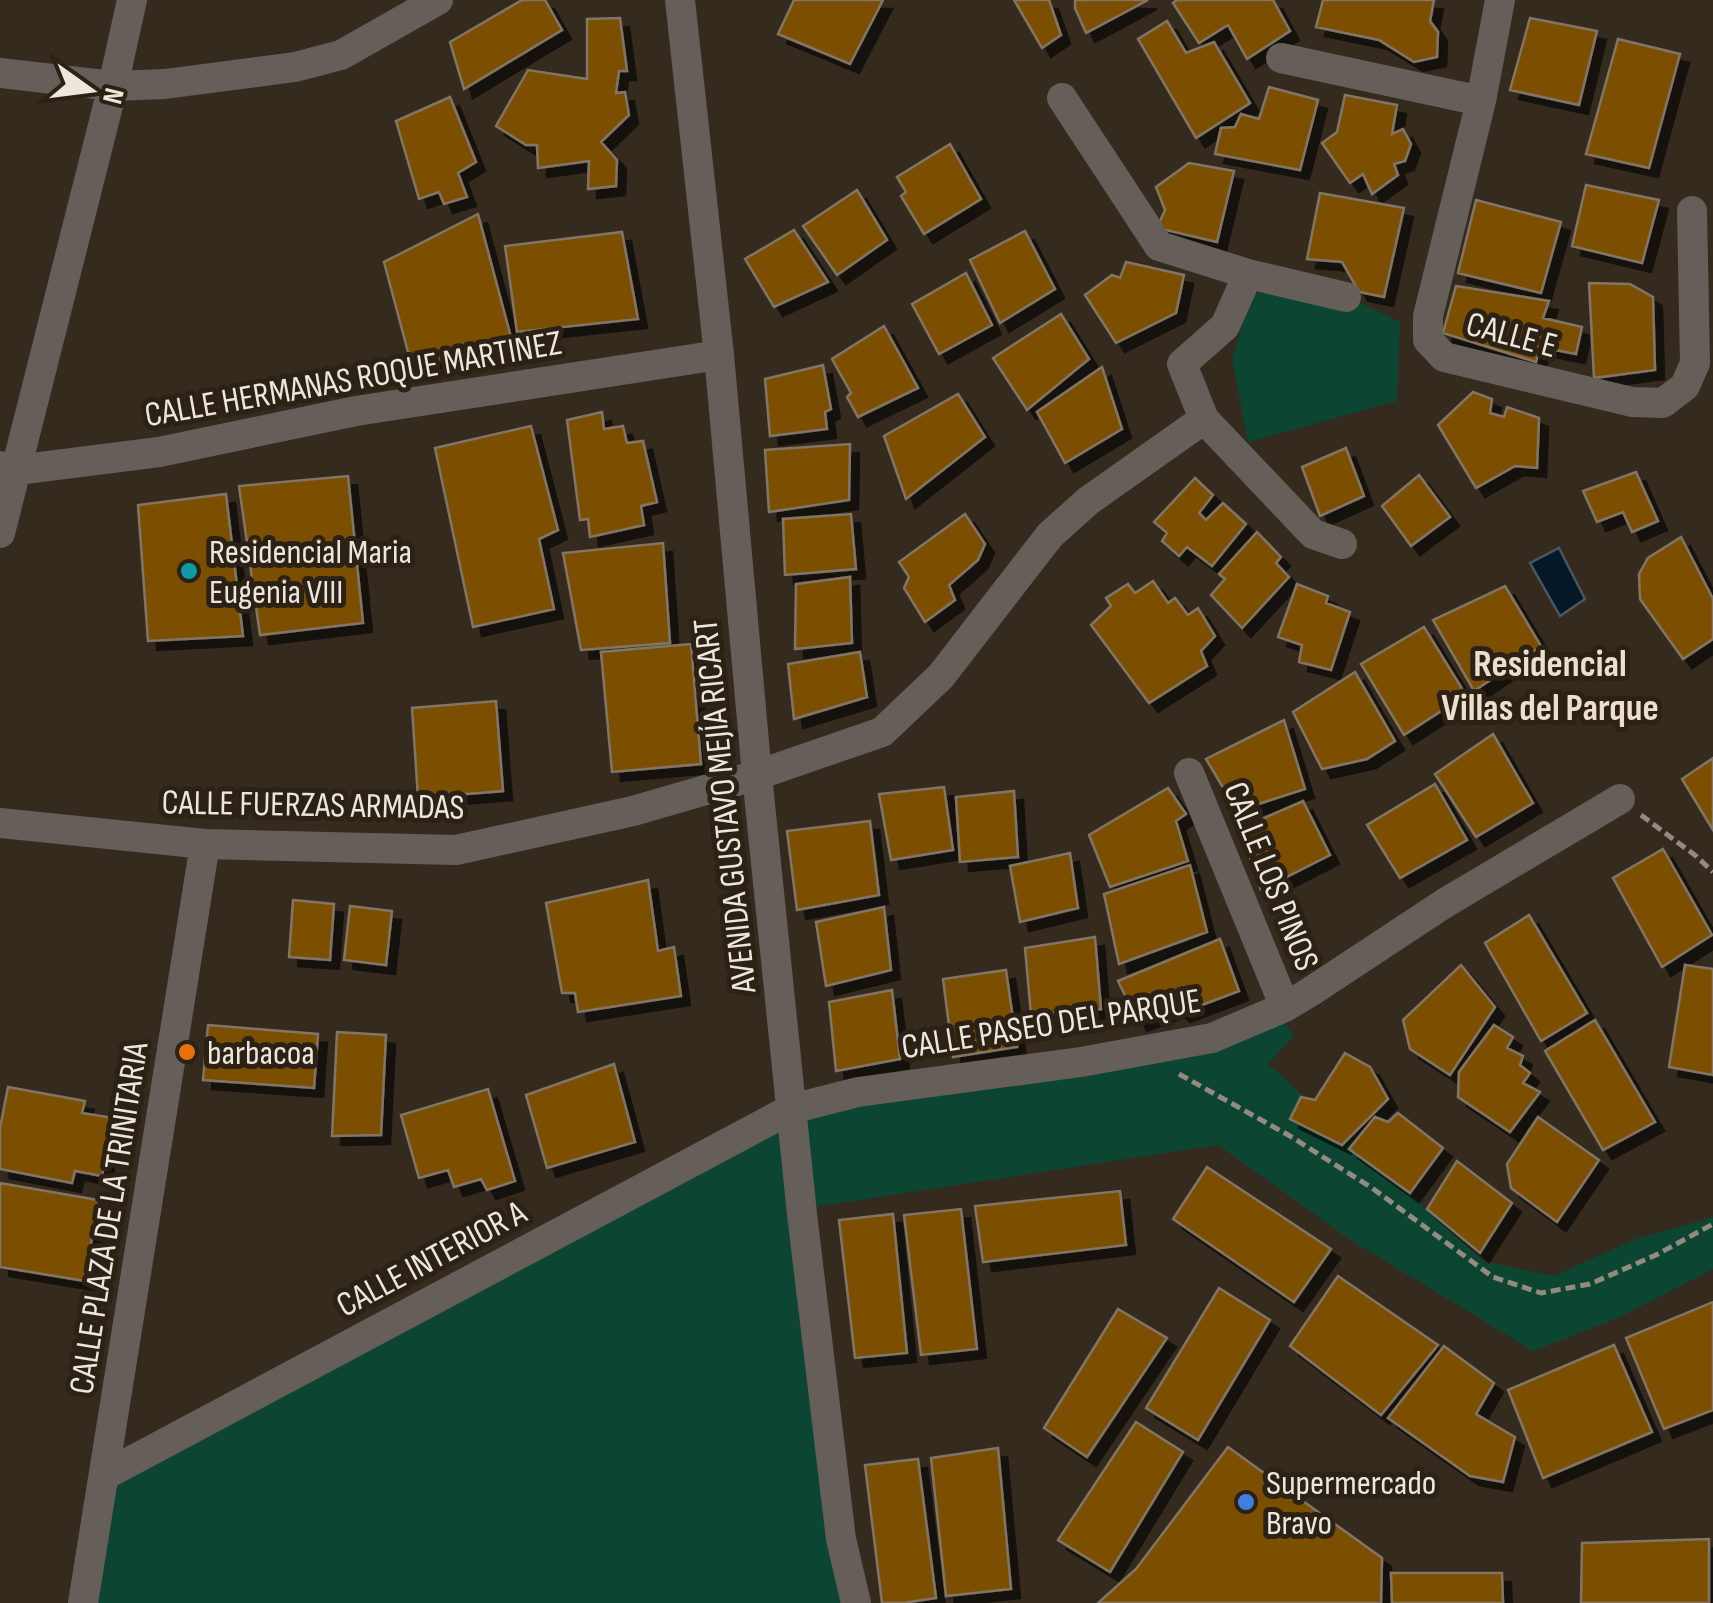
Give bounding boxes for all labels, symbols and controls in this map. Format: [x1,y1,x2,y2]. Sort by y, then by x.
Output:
north arrow [40,40,140,140]
text: N [95,84,131,107]
street label: CALLE E [1461,303,1562,368]
street label: CALLE HERMANAS ROQUE MARTINEZ [141,322,565,437]
place label: Residencial Maria Eugenia VIII [209,531,412,614]
marker: Residencial Maria Eugenia VIII [178,560,200,582]
street label: AVENIDA GUSTAVO MEJÍA RICART [684,617,767,996]
district label: Residencial Villas del Parque [1441,642,1659,731]
street label: CALLE LOS PINOS [1213,776,1328,977]
street label: CALLE FUERZAS ARMADAS [161,781,465,830]
street label: CALLE PASEO DEL PARQUE [898,980,1204,1069]
place label: barbacoa [207,1032,315,1075]
street label: CALLE PLAZA DE LA TRINITARIA [60,1038,159,1397]
marker: barbacoa [176,1041,198,1063]
street label: CALLE INTERIOR A [330,1191,535,1327]
place label: Supermercado Bravo [1266,1462,1436,1545]
marker: Supermercado Bravo [1235,1491,1257,1513]

